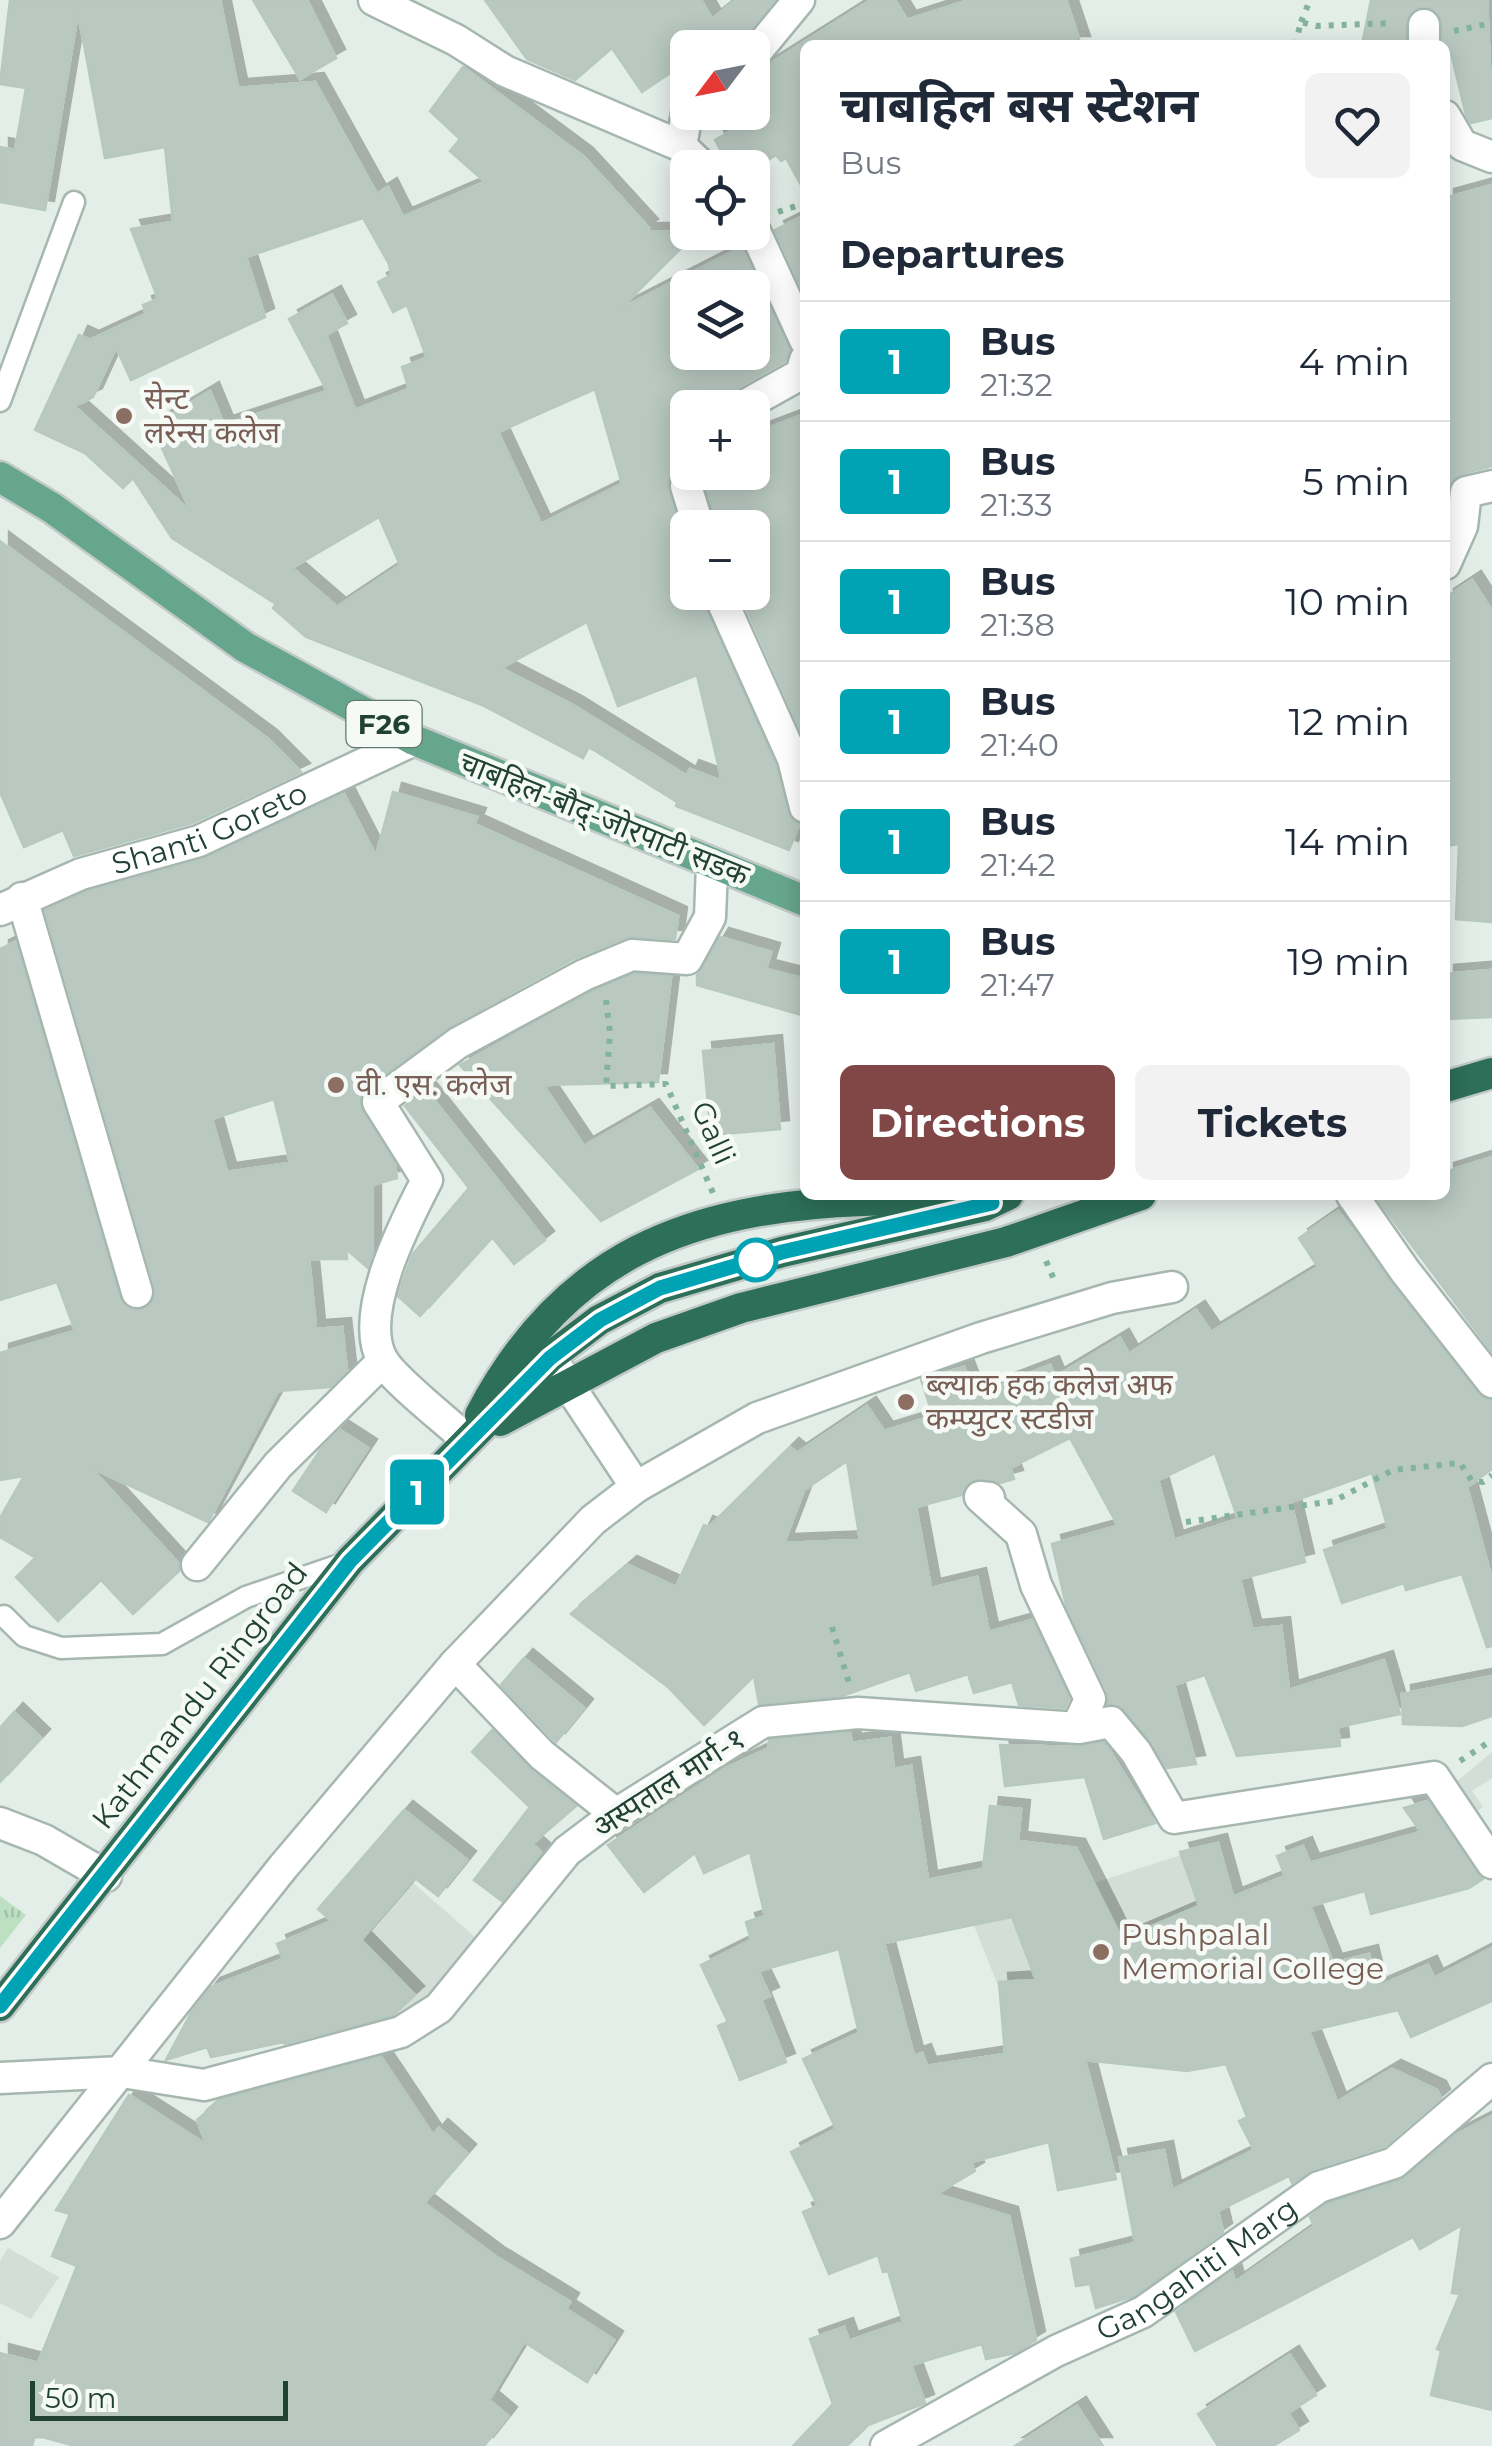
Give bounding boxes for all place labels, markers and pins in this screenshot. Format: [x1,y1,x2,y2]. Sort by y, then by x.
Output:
place label: सेन्ट लरेन्स कलेज [144,380,281,451]
marker: सेन्ट लरेन्स कलेज [113,405,135,427]
place label: वी. एस. कलेज [356,1066,512,1103]
marker: वी. एस. कलेज [325,1074,347,1096]
unlabelled marker [735,1239,777,1281]
place label: ब्ल्याक हक कलेज अफ कम्प्युटर स्टडीज [926,1366,1173,1437]
marker: ब्ल्याक हक कलेज अफ कम्प्युटर स्टडीज [895,1391,917,1413]
place label: Pushpalal Memorial College [1121,1916,1384,1987]
marker: Pushpalal Memorial College [1090,1941,1112,1963]

